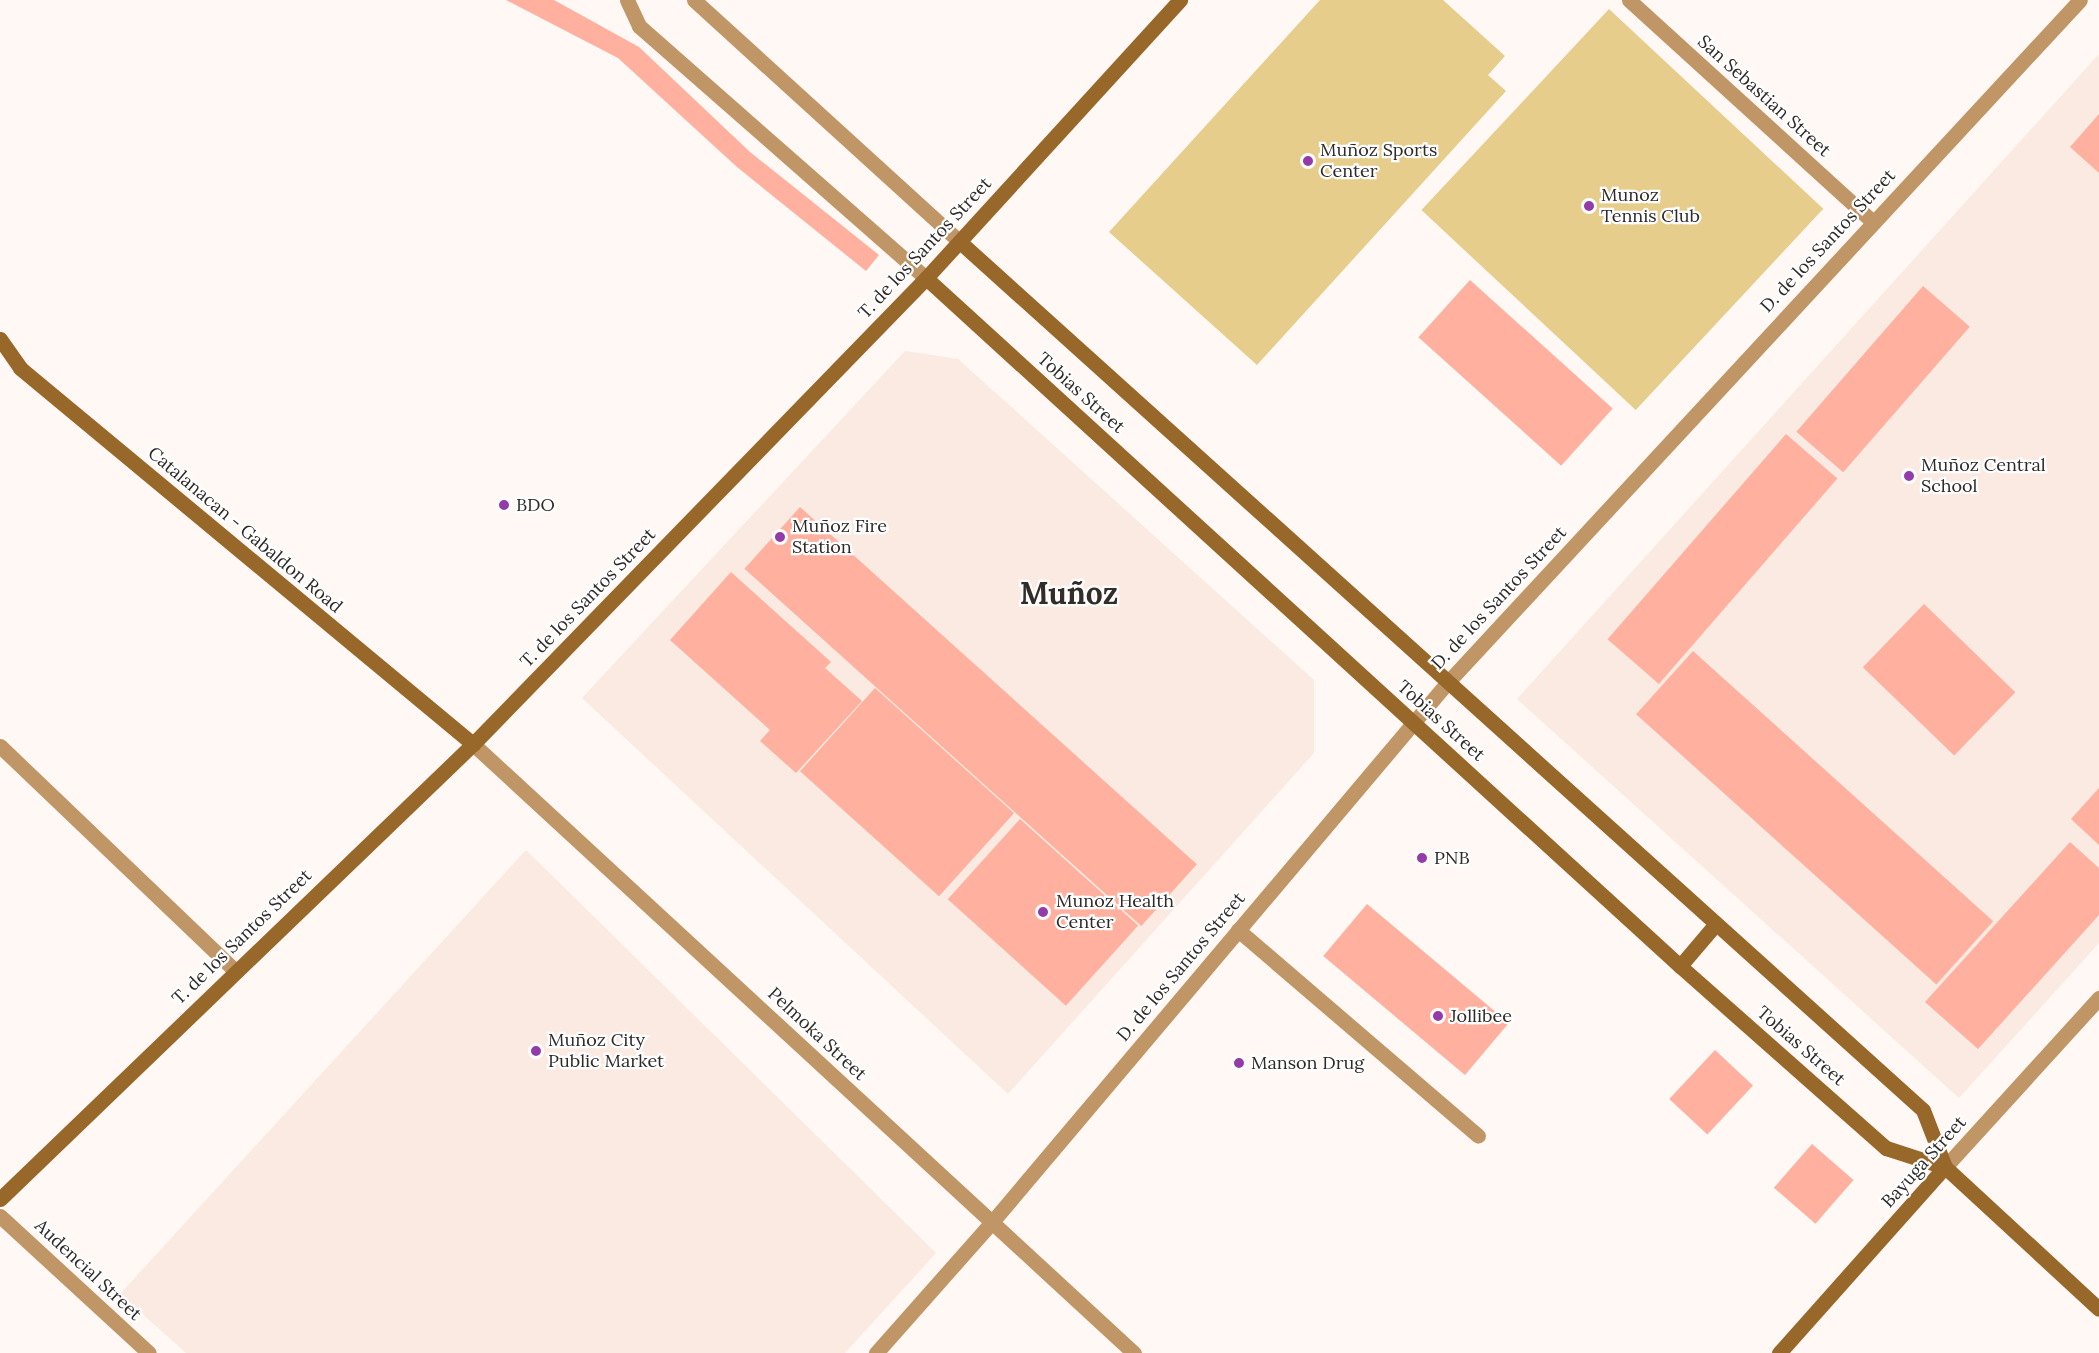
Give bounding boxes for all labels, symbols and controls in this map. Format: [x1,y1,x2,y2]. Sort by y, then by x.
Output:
street label: San Sebastian Street [1693,31,1835,161]
place label: Muñoz Sports Center [1320,140,1437,182]
marker: Muñoz Sports Center [1301,154,1315,168]
street label: D. de los Santos Street [1756,165,1900,317]
street label: T. de los Santos Street [854,173,996,323]
place label: Munoz Tennis Club [1601,185,1700,228]
marker: Munoz Tennis Club [1582,199,1596,213]
street label: Tobias Street [1033,348,1129,438]
street label: Catalanacan - Gabaldon Road [144,442,346,618]
place label: Muñoz Central School [1921,455,2046,498]
marker: Muñoz Central School [1902,469,1916,483]
place label: BDO [516,494,555,516]
marker: BDO [497,498,511,512]
place label: Muñoz Fire Station [792,516,887,558]
street label: D. de los Santos Street [1427,522,1571,674]
street label: T. de los Santos Street [516,524,660,672]
marker: Muñoz Fire Station [773,530,787,544]
district label: Muñoz [1020,575,1118,611]
street label: Tobias Street [1393,676,1489,766]
place label: PNB [1434,847,1470,869]
marker: PNB [1415,851,1429,865]
street label: T. de los Santos Street [168,865,316,1009]
street label: D. de los Santos Street [1112,888,1250,1046]
place label: Munoz Health Center [1056,891,1174,934]
marker: Munoz Health Center [1034,903,1052,921]
street label: Pelmoka Street [763,983,871,1085]
street label: Tobias Street [1752,1002,1850,1090]
place label: Jollibee [1450,1005,1512,1027]
marker: Jollibee [1431,1009,1445,1023]
place label: Muñoz City Public Market [548,1030,664,1072]
marker: Muñoz City Public Market [529,1044,543,1058]
place label: Manson Drug [1251,1052,1364,1074]
marker: Manson Drug [1232,1056,1246,1070]
street label: Bayuga Street [1877,1112,1971,1212]
street label: Audencial Street [30,1215,146,1325]

